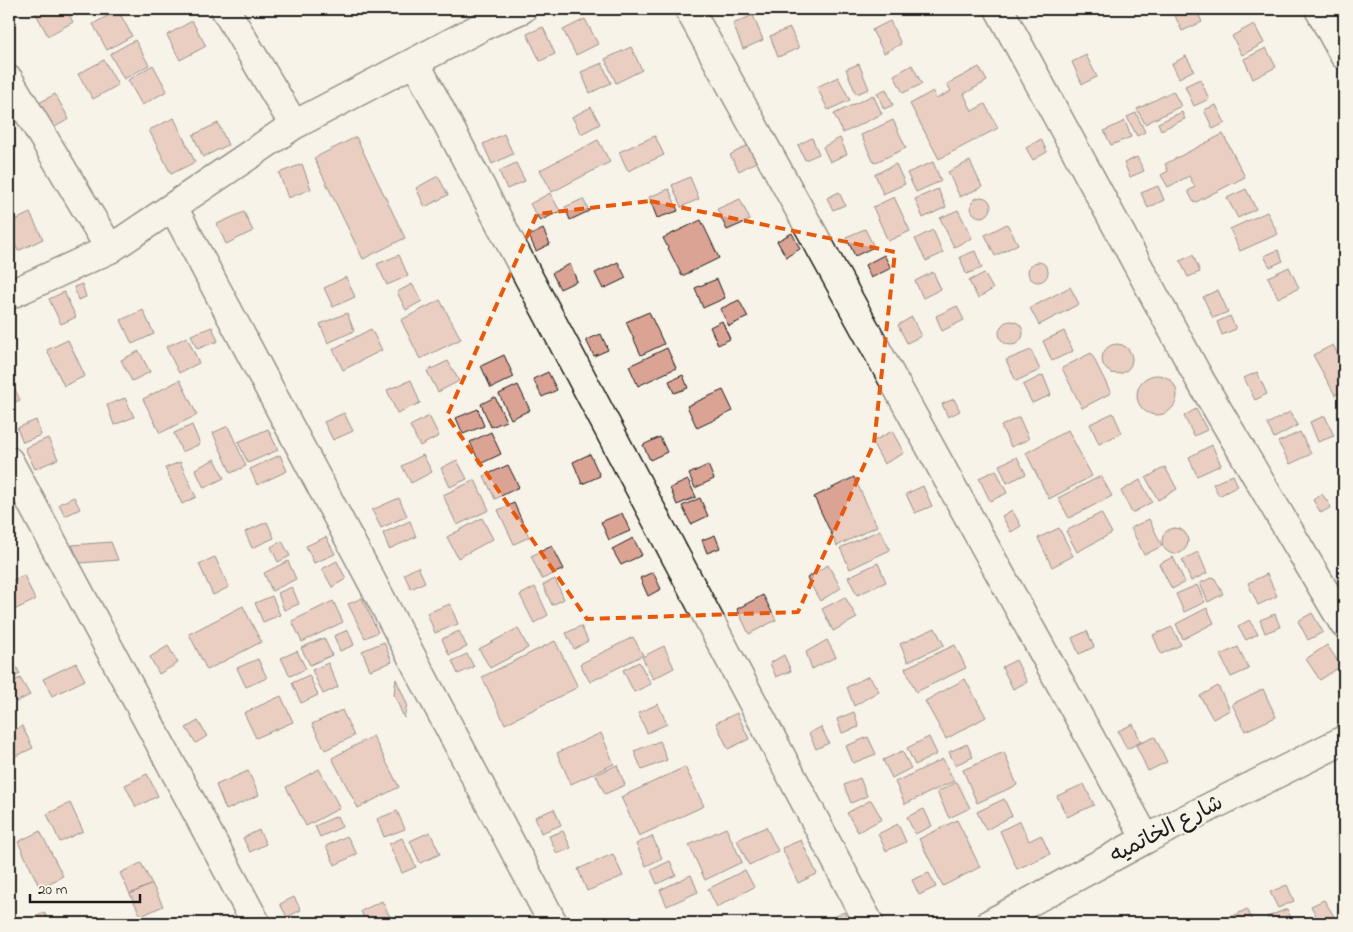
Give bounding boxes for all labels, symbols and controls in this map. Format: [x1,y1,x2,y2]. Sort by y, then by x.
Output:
street label: شارع الخاتميه [1105,788,1229,872]
scale bar [30,872,140,904]
text: 20 m [38,879,68,901]

